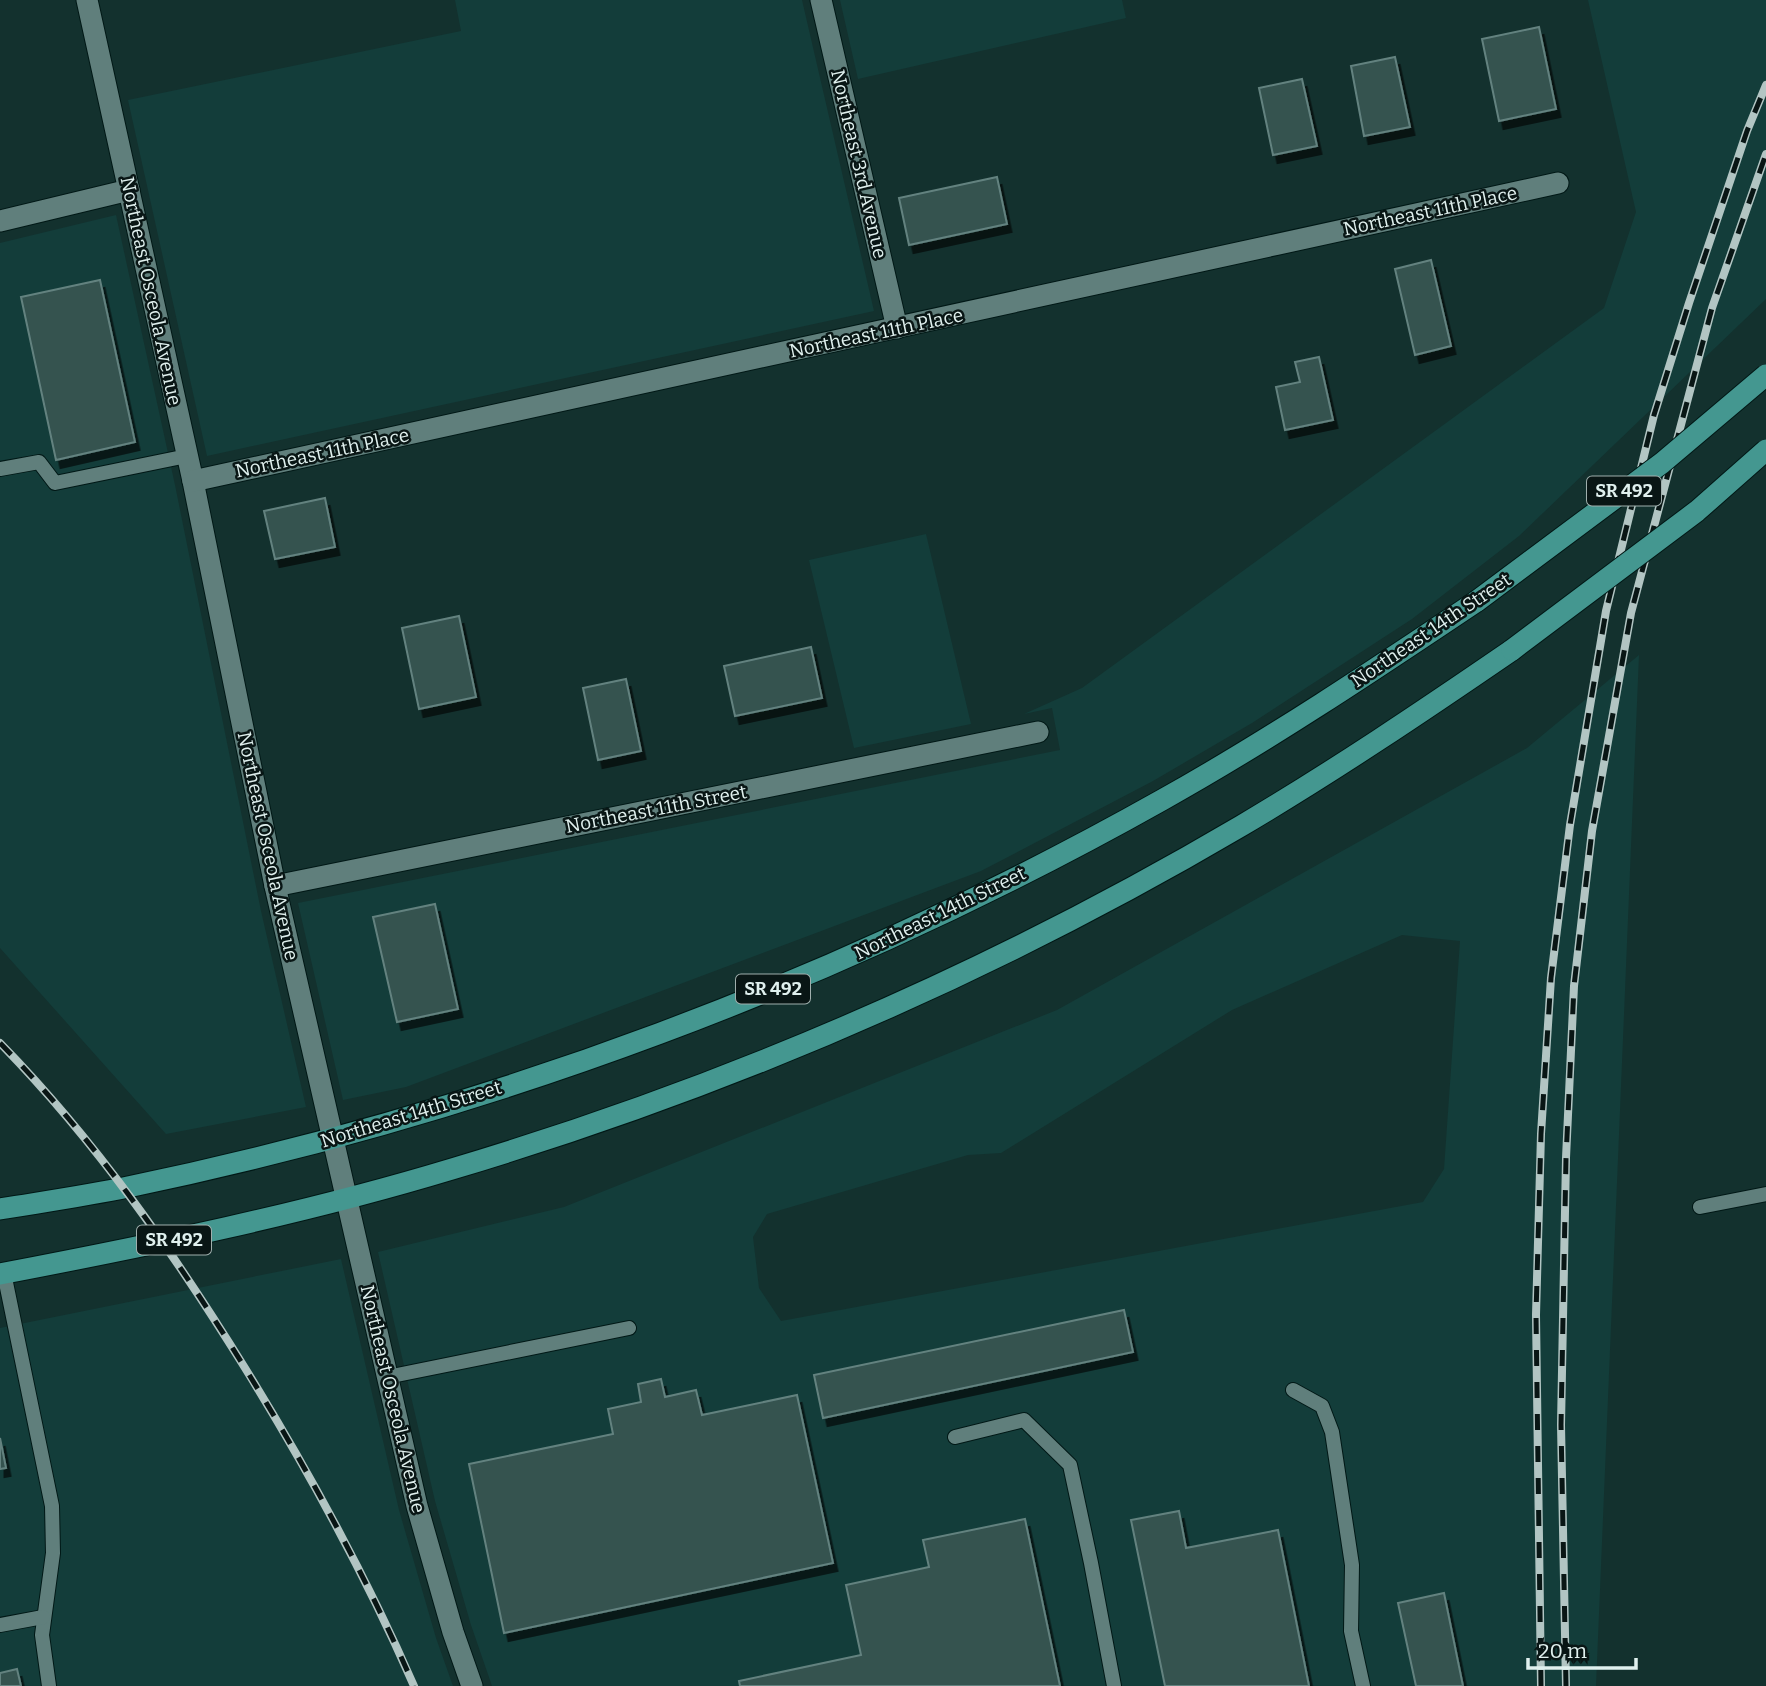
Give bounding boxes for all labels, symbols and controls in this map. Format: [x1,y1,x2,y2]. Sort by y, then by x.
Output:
street label: Northeast 3rd Avenue [826,67,892,261]
street label: Northeast Osceola Avenue [116,175,186,407]
street label: Northeast 11th Place [1341,181,1519,241]
street label: Northeast 11th Place [787,303,965,363]
street label: Northeast 11th Place [233,423,411,483]
road number: SR 492 [1587,476,1661,505]
street label: Northeast 14th Street [1347,568,1515,692]
street label: Northeast Osceola Avenue [233,730,303,962]
street label: Northeast 11th Street [563,780,749,838]
street label: Northeast 14th Street [851,861,1030,965]
road number: SR 492 [736,974,810,1004]
street label: Northeast 14th Street [318,1076,504,1152]
road number: SR 492 [137,1226,211,1254]
street label: Northeast Osceola Avenue [356,1283,430,1515]
scale bar [1528,1626,1636,1670]
text: 20 m [1538,1638,1587,1664]

